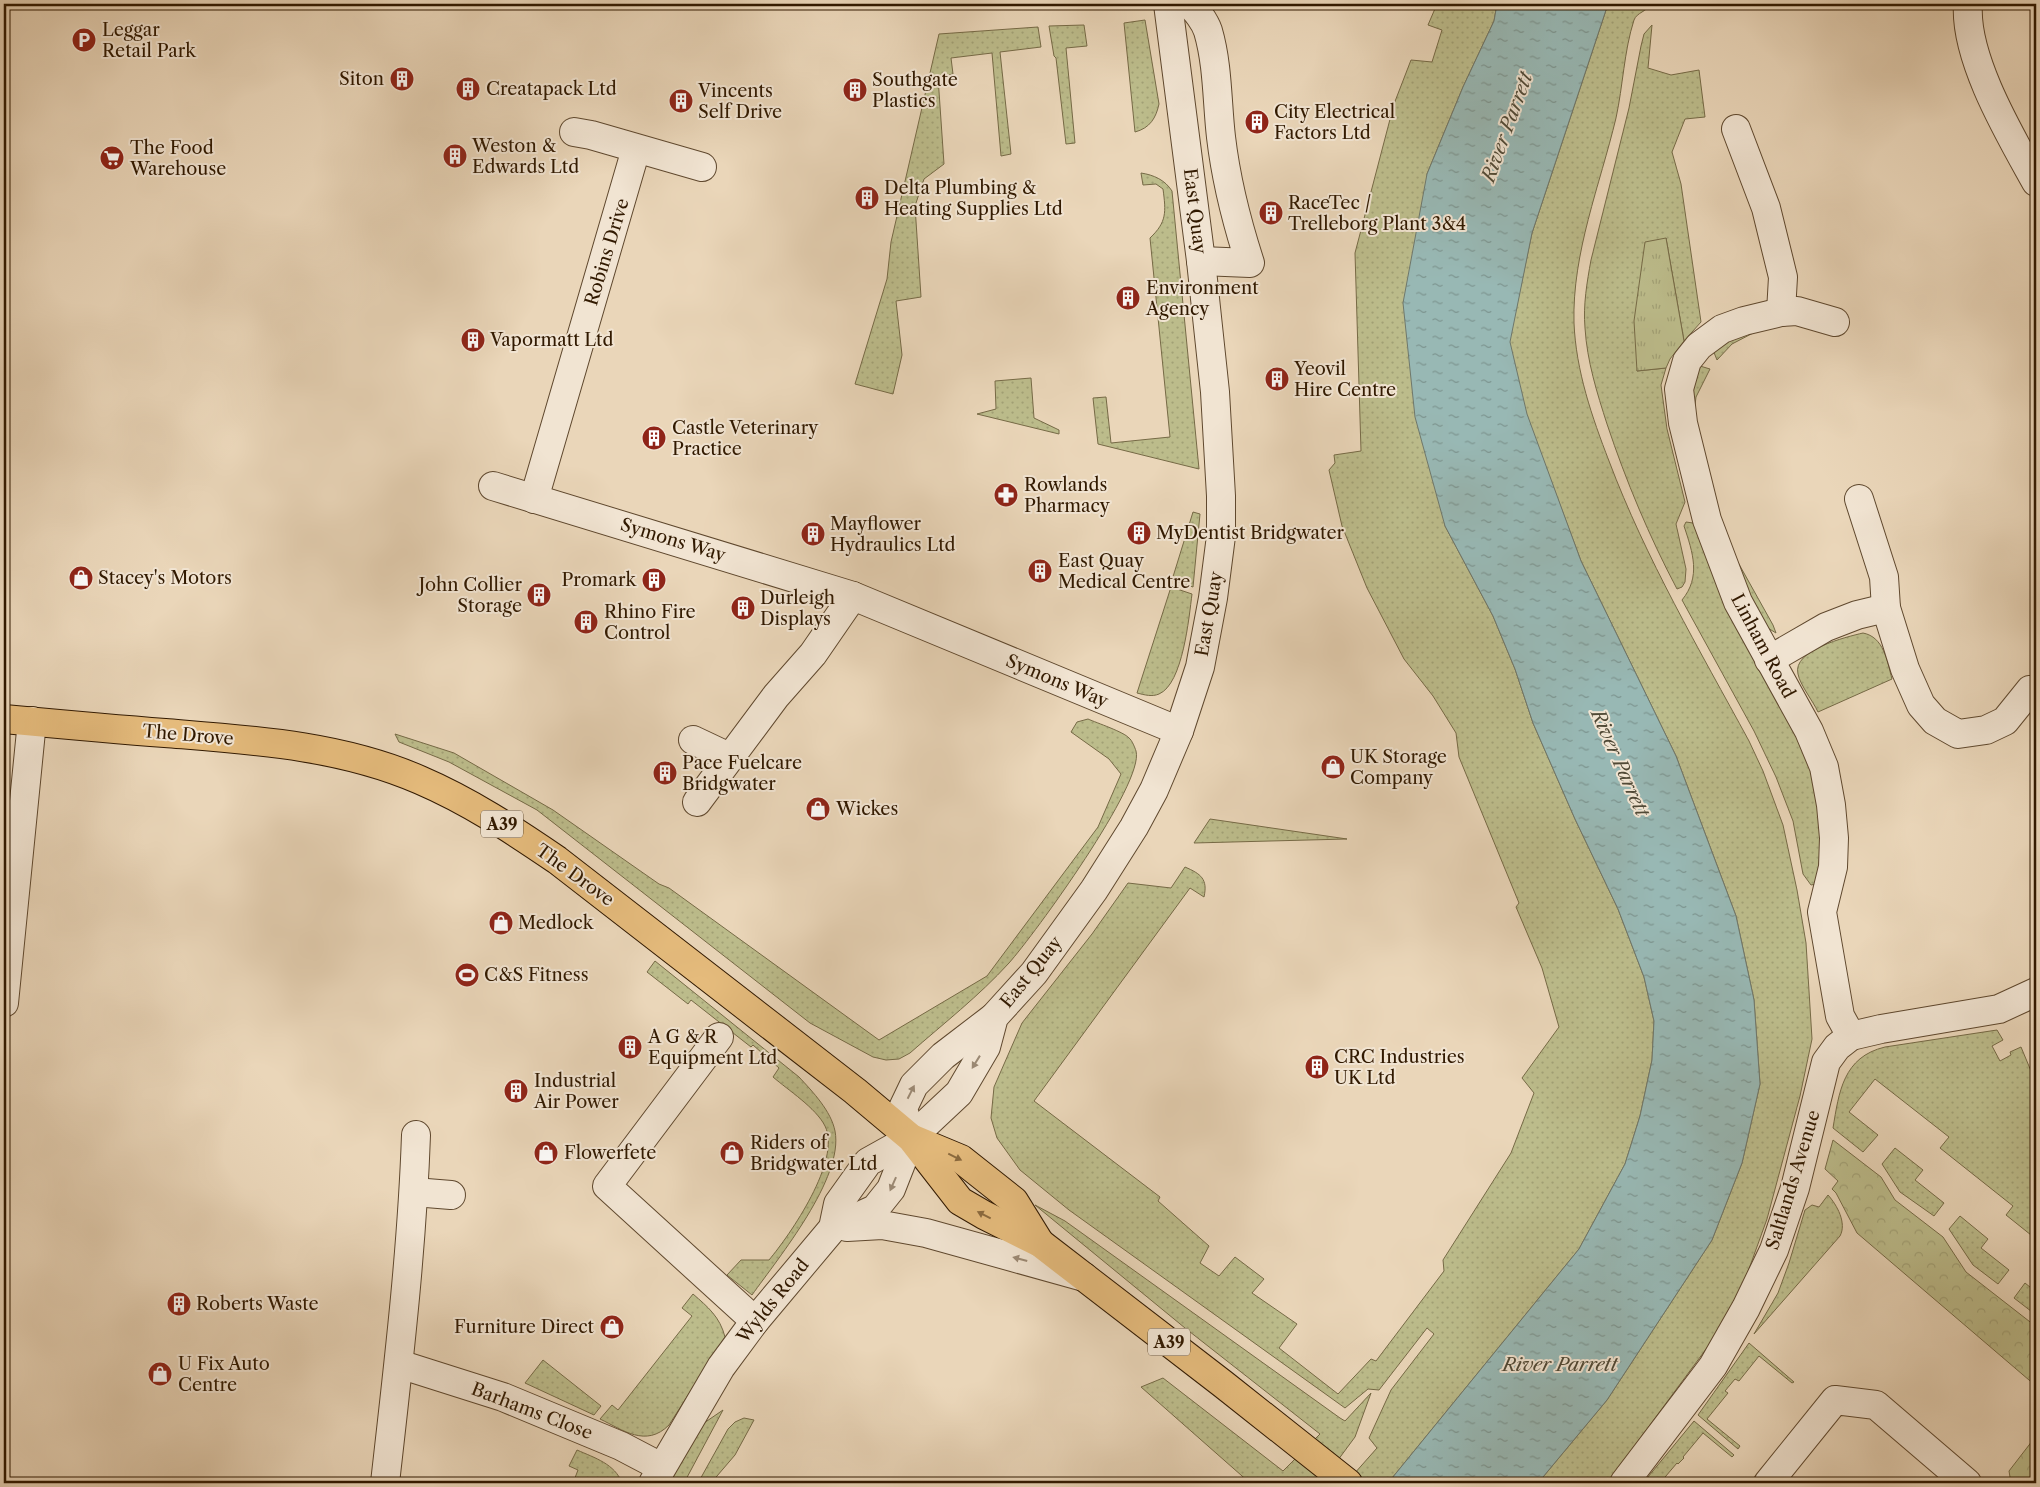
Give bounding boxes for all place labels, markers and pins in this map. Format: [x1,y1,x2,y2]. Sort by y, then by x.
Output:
place label: Leggar Retail Park [102,19,197,62]
parking icon: Leggar Retail Park [71,27,97,53]
building icon: Siton [389,66,415,92]
place label: Siton [339,68,384,90]
place label: Southgate Plastics [872,69,958,112]
building icon: Creatapack Ltd [455,76,481,102]
building icon: Southgate Plastics [842,77,868,103]
place label: Creatapack Ltd [486,78,617,100]
place label: Vincents Self Drive [697,80,782,123]
building icon: Vincents Self Drive [668,88,694,114]
place label: City Electrical Factors Ltd [1274,101,1395,144]
building icon: City Electrical Factors Ltd [1244,109,1270,135]
place label: Weston & Edwards Ltd [471,135,579,178]
place label: The Food Warehouse [129,137,226,180]
building icon: Weston & Edwards Ltd [442,143,468,169]
supermarket icon: The Food Warehouse [99,145,125,171]
place label: Delta Plumbing & Heating Supplies Ltd [884,177,1063,220]
building icon: Delta Plumbing & Heating Supplies Ltd [854,185,880,211]
place label: RaceTec / Trelleborg Plant 3&4 [1288,192,1466,235]
building icon: RaceTec / Trelleborg Plant 3&4 [1258,200,1284,226]
place label: Environment Agency [1145,277,1259,320]
building icon: Environment Agency [1115,285,1141,311]
building icon: Vapormatt Ltd [460,327,486,353]
place label: Vapormatt Ltd [489,329,613,351]
place label: Yeovil Hire Centre [1293,358,1396,401]
building icon: Yeovil Hire Centre [1264,366,1290,392]
place label: Castle Veterinary Practice [672,417,819,460]
building icon: Castle Veterinary Practice [641,425,667,451]
place label: Rowlands Pharmacy [1024,474,1111,517]
pharmacy icon: Rowlands Pharmacy [993,482,1019,508]
place label: Mayflower Hydraulics Ltd [830,513,956,556]
building icon: MyDentist Bridgwater [1126,520,1152,546]
building icon: Mayflower Hydraulics Ltd [800,521,826,547]
place label: MyDentist Bridgwater [1156,522,1344,544]
place label: East Quay Medical Centre [1058,550,1190,593]
building icon: East Quay Medical Centre [1027,558,1053,584]
shop icon: Stacey's Motors [68,565,94,591]
place label: Stacey's Motors [98,567,232,589]
building icon: Promark [641,567,667,593]
place label: Promark [561,569,638,591]
place label: John Collier Storage [416,574,522,617]
building icon: John Collier Storage [526,582,552,608]
place label: Durleigh Displays [760,587,835,630]
building icon: Durleigh Displays [730,595,756,621]
place label: Rhino Fire Control [604,601,696,644]
building icon: Rhino Fire Control [573,609,599,635]
place label: UK Storage Company [1350,746,1447,789]
place label: Pace Fuelcare Bridgwater [682,752,802,795]
shop icon: UK Storage Company [1320,754,1346,780]
building icon: Pace Fuelcare Bridgwater [652,760,678,786]
shop icon: Wickes [805,796,831,822]
place label: Wickes [835,798,898,820]
shop icon: Medlock [488,910,514,936]
place label: Medlock [518,912,595,934]
sports icon: C&S Fitness [454,962,480,988]
place label: C&S Fitness [484,964,588,986]
place label: A G & R Equipment Ltd [647,1026,777,1069]
building icon: A G & R Equipment Ltd [617,1034,643,1060]
place label: CRC Industries UK Ltd [1334,1046,1465,1089]
building icon: CRC Industries UK Ltd [1304,1054,1330,1080]
place label: Industrial Air Power [533,1070,619,1113]
building icon: Industrial Air Power [503,1078,529,1104]
place label: Riders of Bridgwater Ltd [750,1132,878,1175]
shop icon: Flowerfete [533,1140,559,1166]
shop icon: Riders of Bridgwater Ltd [719,1140,745,1166]
place label: Flowerfete [564,1142,656,1164]
building icon: Roberts Waste [166,1291,192,1317]
place label: Roberts Waste [196,1293,319,1315]
shop icon: Furniture Direct [599,1314,625,1340]
place label: Furniture Direct [454,1316,595,1338]
place label: U Fix Auto Centre [178,1353,270,1396]
shop icon: U Fix Auto Centre [147,1361,173,1387]

